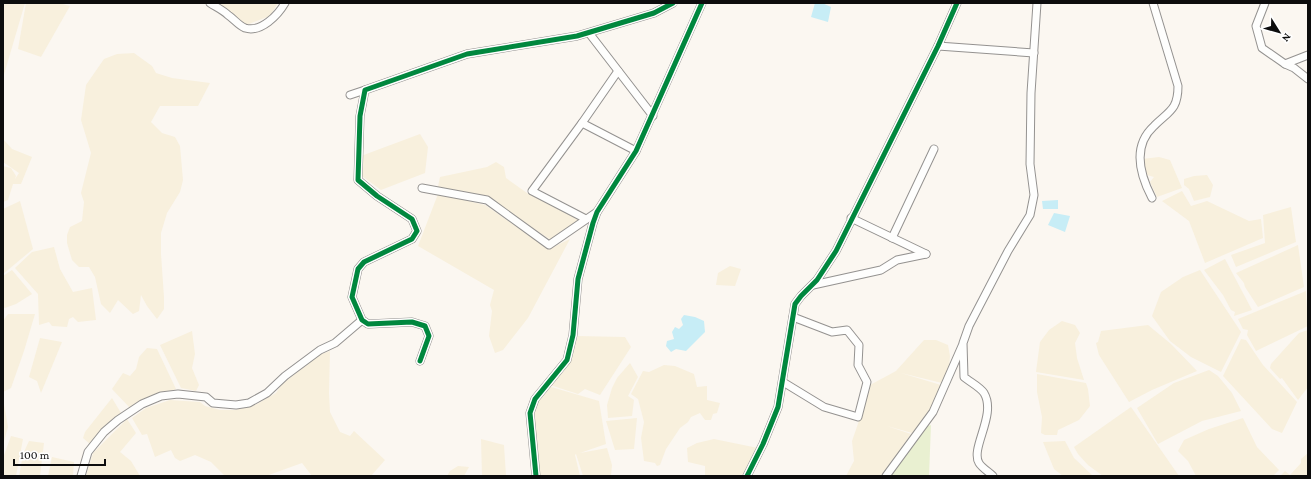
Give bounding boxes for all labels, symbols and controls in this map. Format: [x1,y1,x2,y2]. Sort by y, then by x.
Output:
north arrow [1259,12,1299,52]
text: N [1280,31,1294,45]
scale bar [14,441,105,467]
text: 100 m [20,448,50,462]

